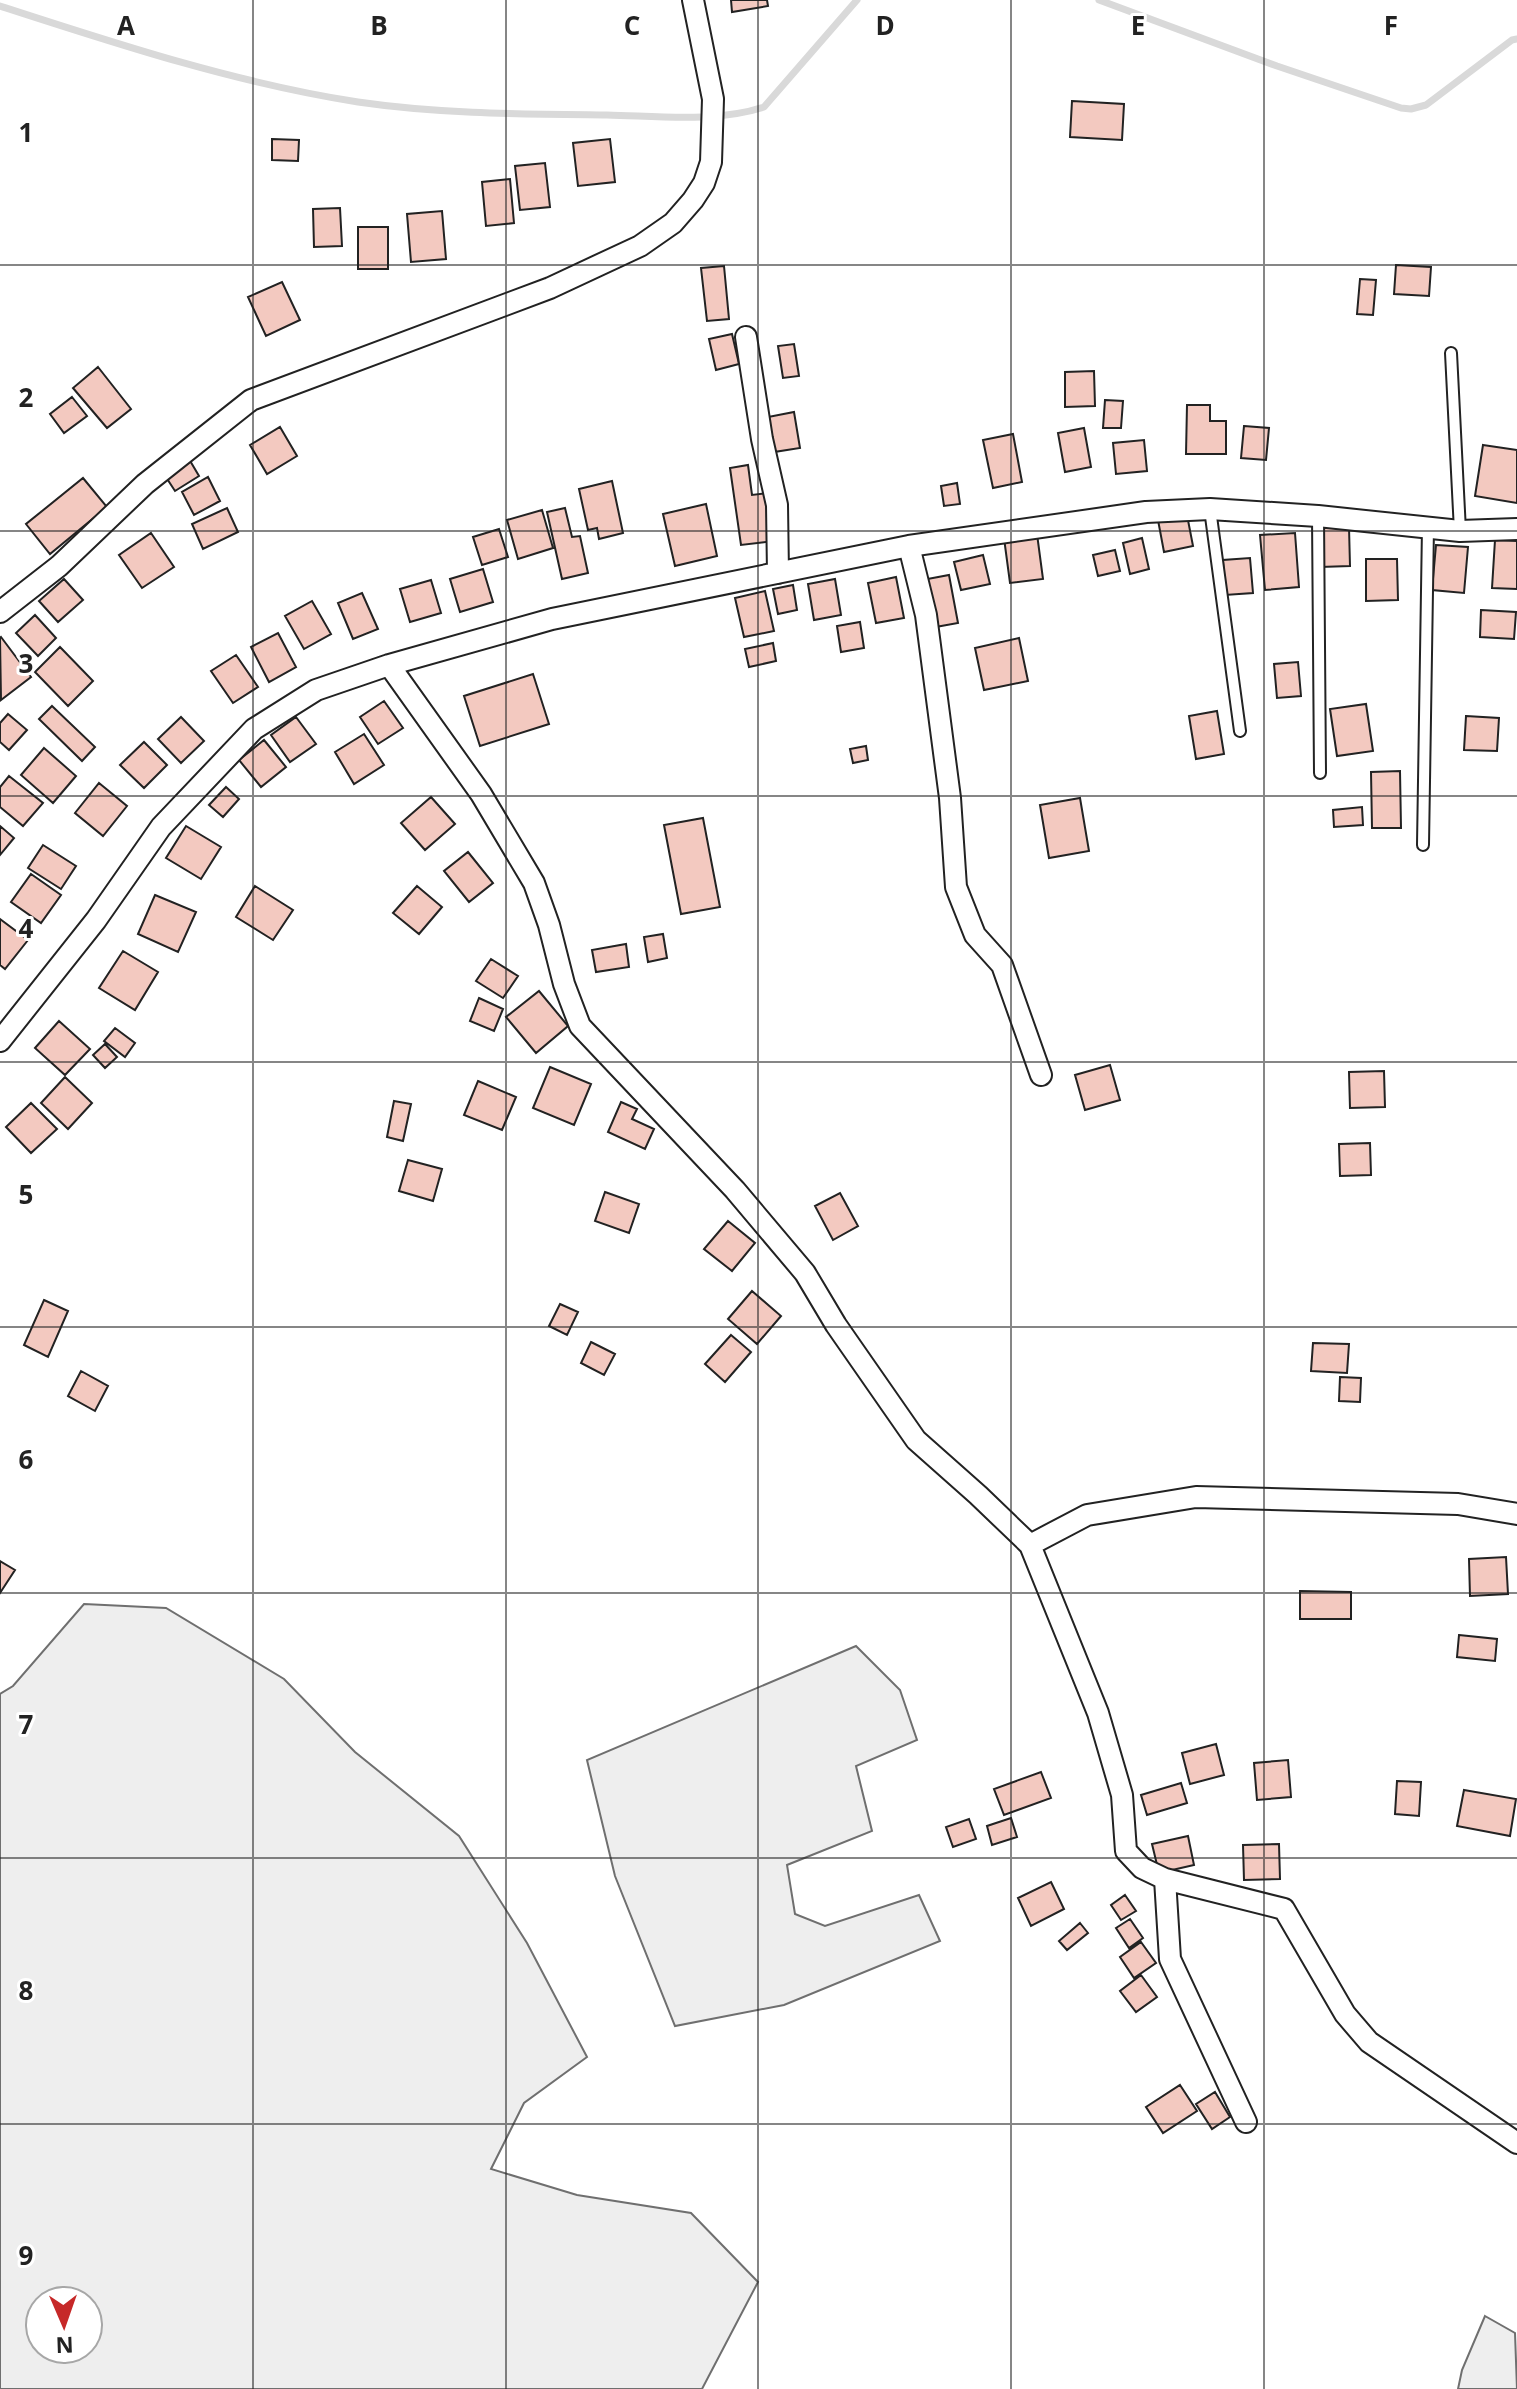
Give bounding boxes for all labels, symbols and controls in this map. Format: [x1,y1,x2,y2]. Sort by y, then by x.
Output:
text: A [117,7,135,43]
text: B [370,7,388,43]
text: C [624,7,640,43]
text: D [875,7,895,43]
text: E [1131,7,1145,43]
text: F [1384,7,1398,43]
text: 1 [19,114,33,150]
text: 2 [19,379,34,415]
text: 3 [19,645,33,681]
text: 4 [19,910,34,946]
text: 5 [19,1176,33,1212]
text: 6 [19,1441,34,1477]
text: 7 [19,1706,34,1742]
text: 8 [19,1972,33,2008]
text: 9 [19,2237,33,2273]
north arrow [24,2285,104,2365]
text: N [55,2331,74,2361]

